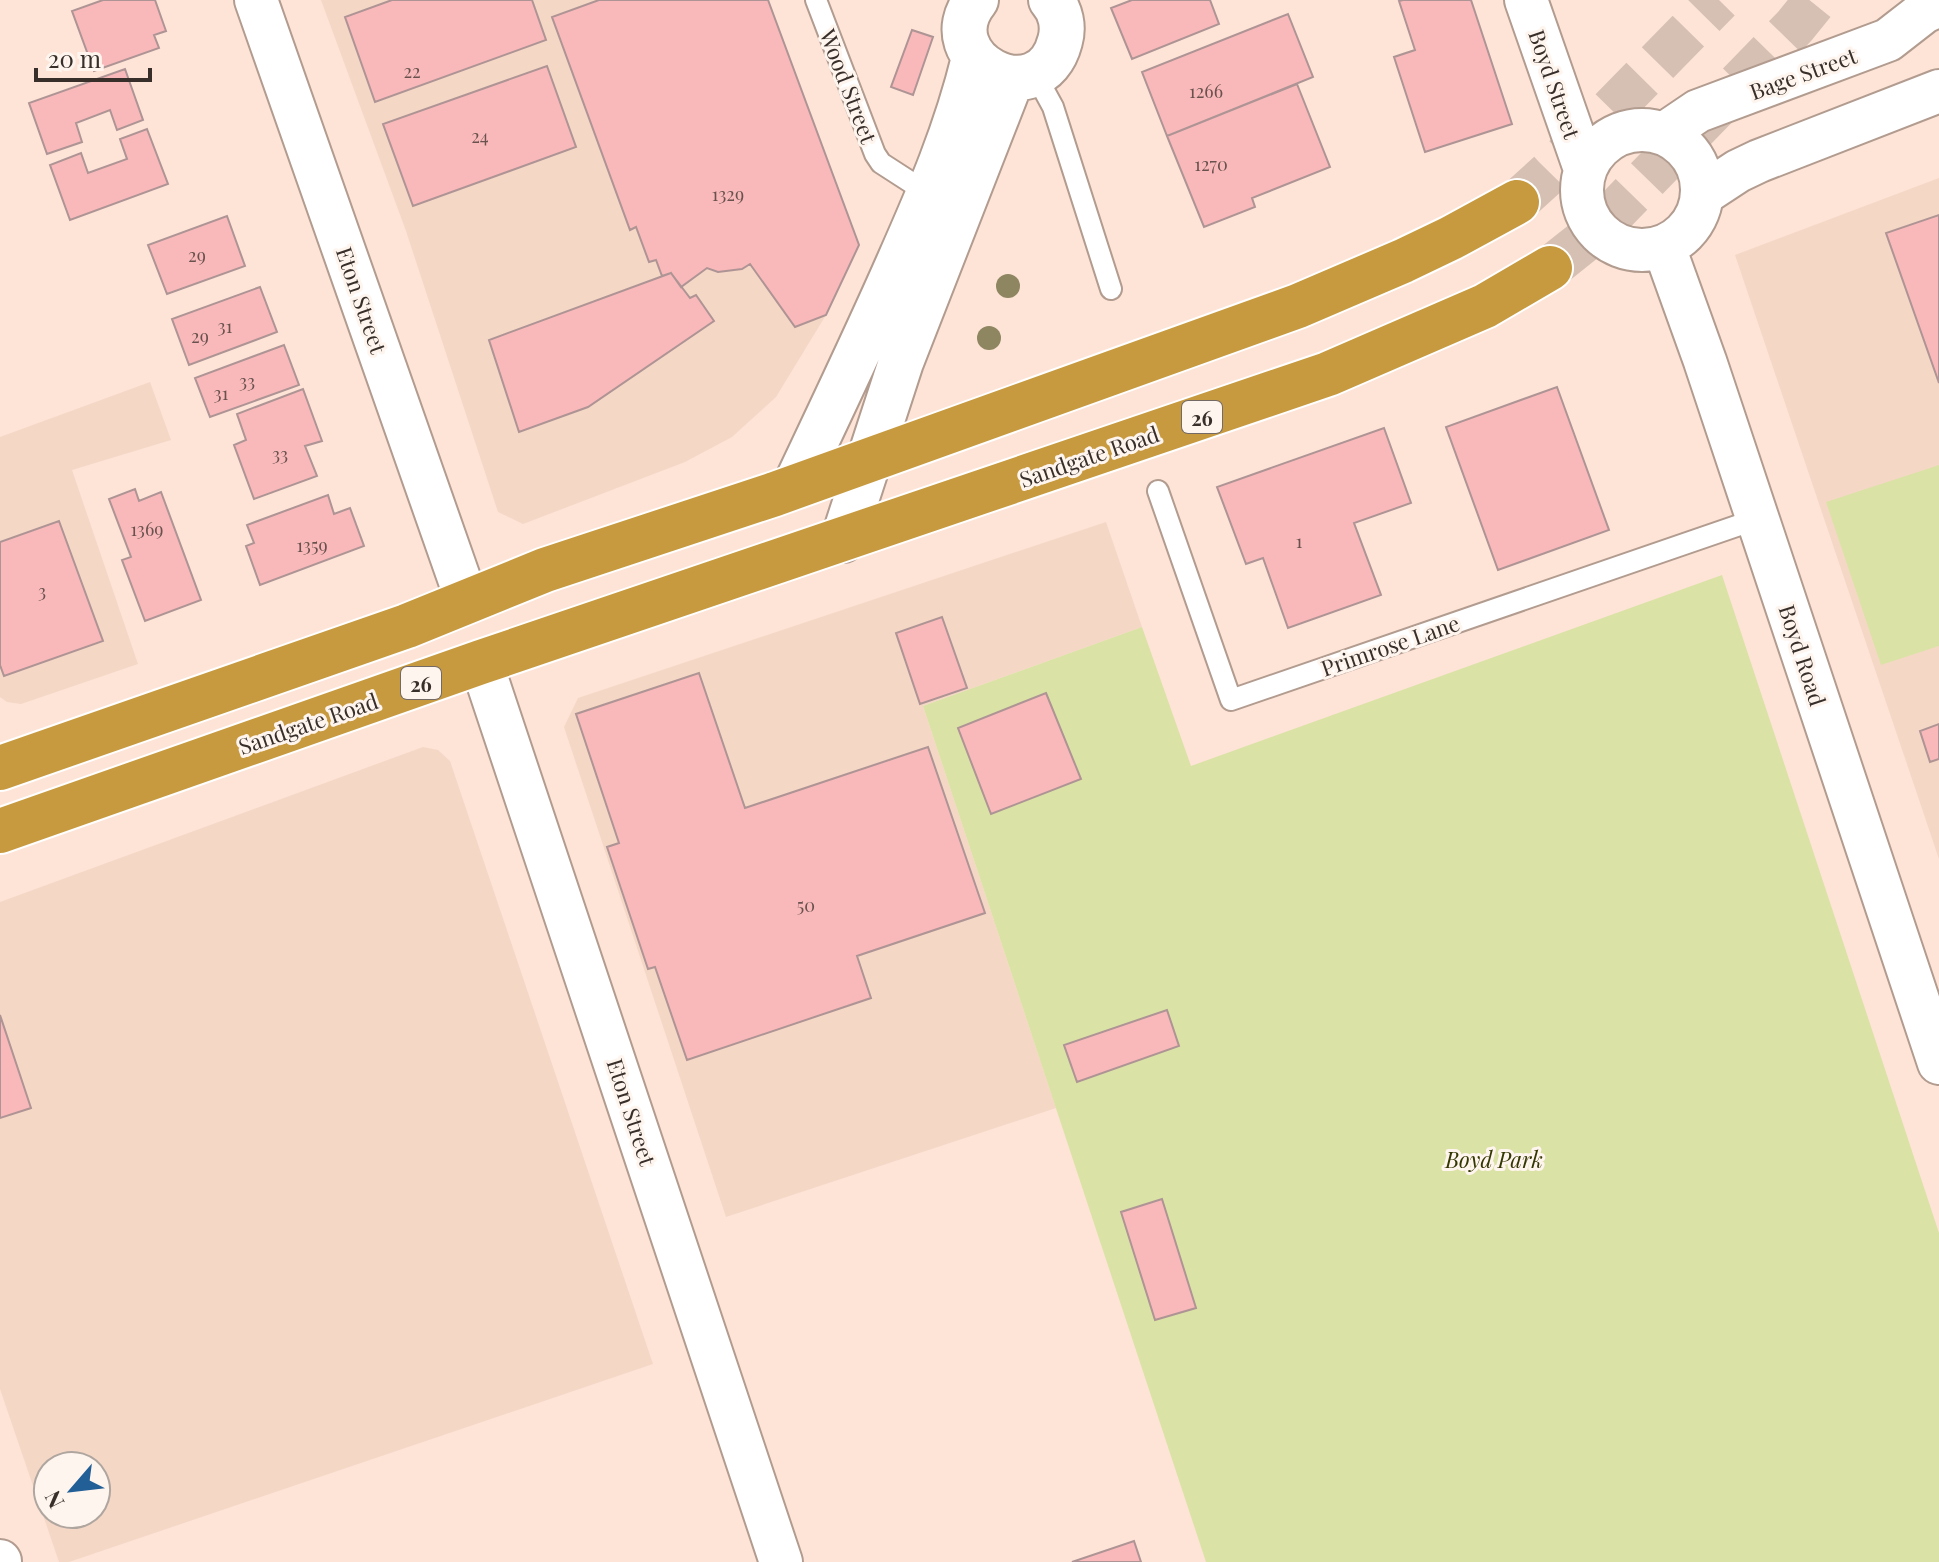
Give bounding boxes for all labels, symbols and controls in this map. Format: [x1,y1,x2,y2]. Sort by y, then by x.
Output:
street label: Wood Street [813,24,885,148]
street label: Boyd Street [1522,25,1588,144]
scale bar [36,32,150,82]
street label: Bage Street [1745,39,1862,106]
text: 20 m [48,42,101,74]
house number: 22 [403,59,421,83]
house number: 1266 [1189,79,1223,103]
house number: 24 [471,124,489,148]
house number: 1270 [1194,152,1228,176]
house number: 1329 [712,182,744,206]
house number: 29 [188,243,206,267]
street label: Eton Street [330,243,395,358]
house number: 31 [218,314,233,338]
house number: 29 [191,324,209,348]
house number: 33 [239,369,255,393]
house number: 31 [214,381,229,405]
road number: 26 [1182,401,1222,433]
street label: Sandgate Road [1015,418,1163,494]
house number: 33 [272,442,288,466]
house number: 1369 [131,517,163,541]
house number: 1 [1296,529,1303,553]
house number: 1359 [296,533,328,557]
house number: 3 [38,579,46,603]
street label: Boyd Road [1773,601,1834,710]
street label: Primrose Lane [1317,607,1463,683]
road number: 26 [401,667,441,699]
street label: Sandgate Road [234,685,382,761]
house number: 50 [797,893,815,917]
street label: Eton Street [601,1055,664,1171]
park label: Boyd Park [1444,1144,1543,1174]
north arrow [32,1450,112,1530]
text: N [36,1486,70,1514]

